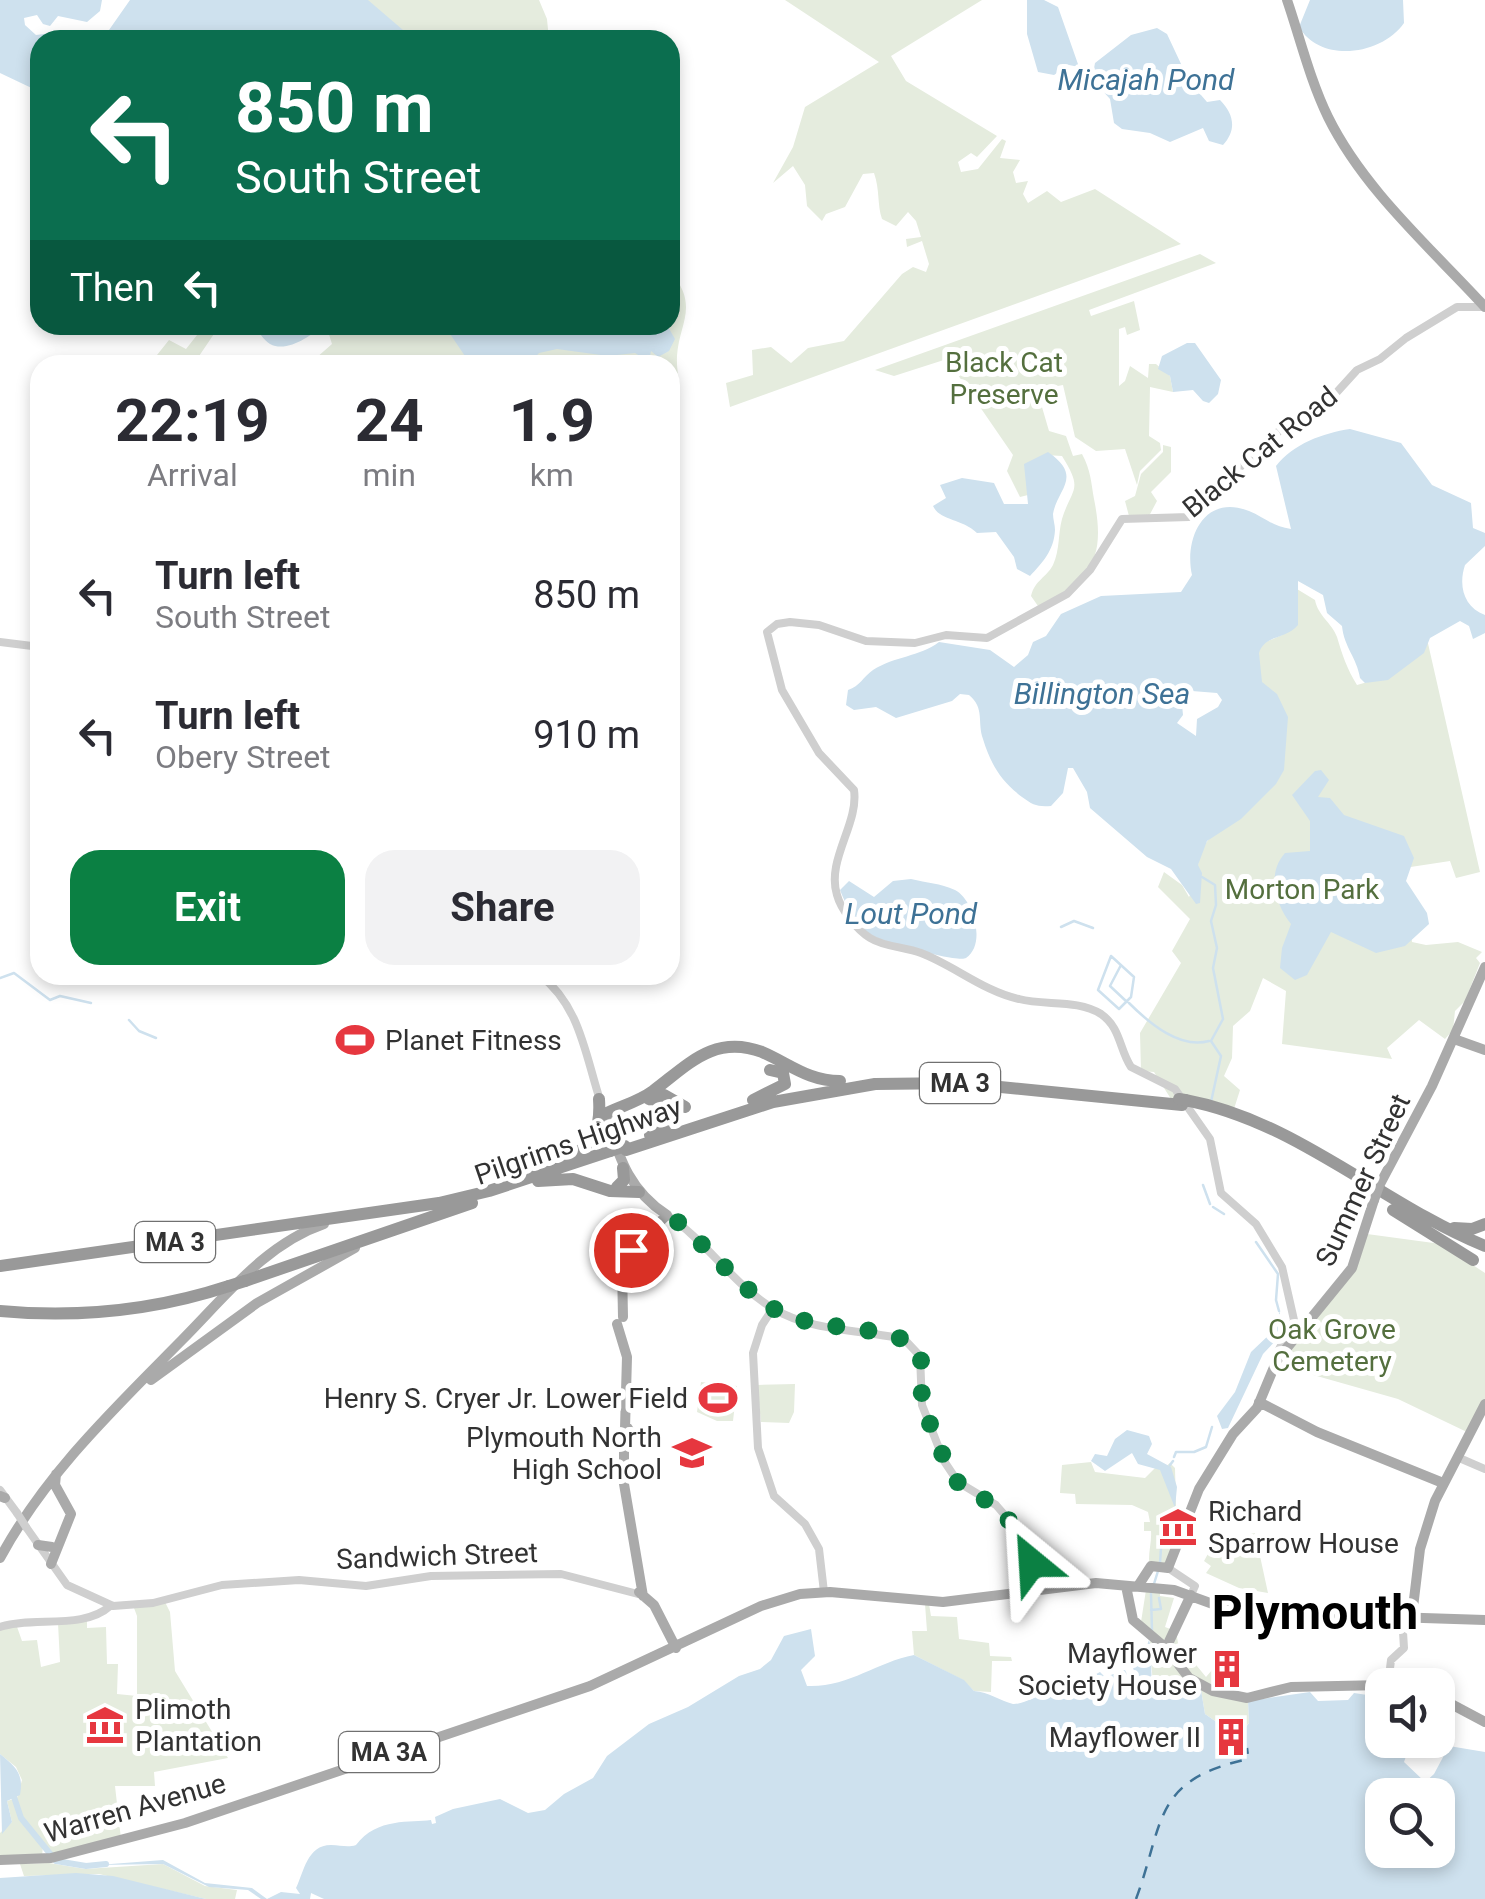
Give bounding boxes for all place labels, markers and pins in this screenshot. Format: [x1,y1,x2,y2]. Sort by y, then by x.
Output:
sports icon: Planet Fitness [334,1019,376,1061]
place label: Planet Fitness [385,1024,562,1057]
pin [589,1208,674,1293]
sports icon: Henry S. Cryer Jr. Lower Field [697,1377,739,1419]
place label: Henry S. Cryer Jr. Lower Field [324,1382,688,1415]
place label: Plymouth North High School [466,1421,662,1486]
school or university icon: Plymouth North High School [671,1432,713,1474]
place label: Richard Sparrow House [1208,1495,1399,1560]
museum icon: Richard Sparrow House [1157,1506,1199,1548]
place label: Mayflower Society House [1018,1637,1198,1702]
building icon: Mayflower Society House [1206,1648,1248,1690]
place label: Plimoth Plantation [135,1693,262,1758]
museum icon: Plimoth Plantation [84,1704,126,1746]
building icon: Mayflower II [1210,1716,1252,1758]
place label: Mayflower II [1049,1721,1201,1754]

